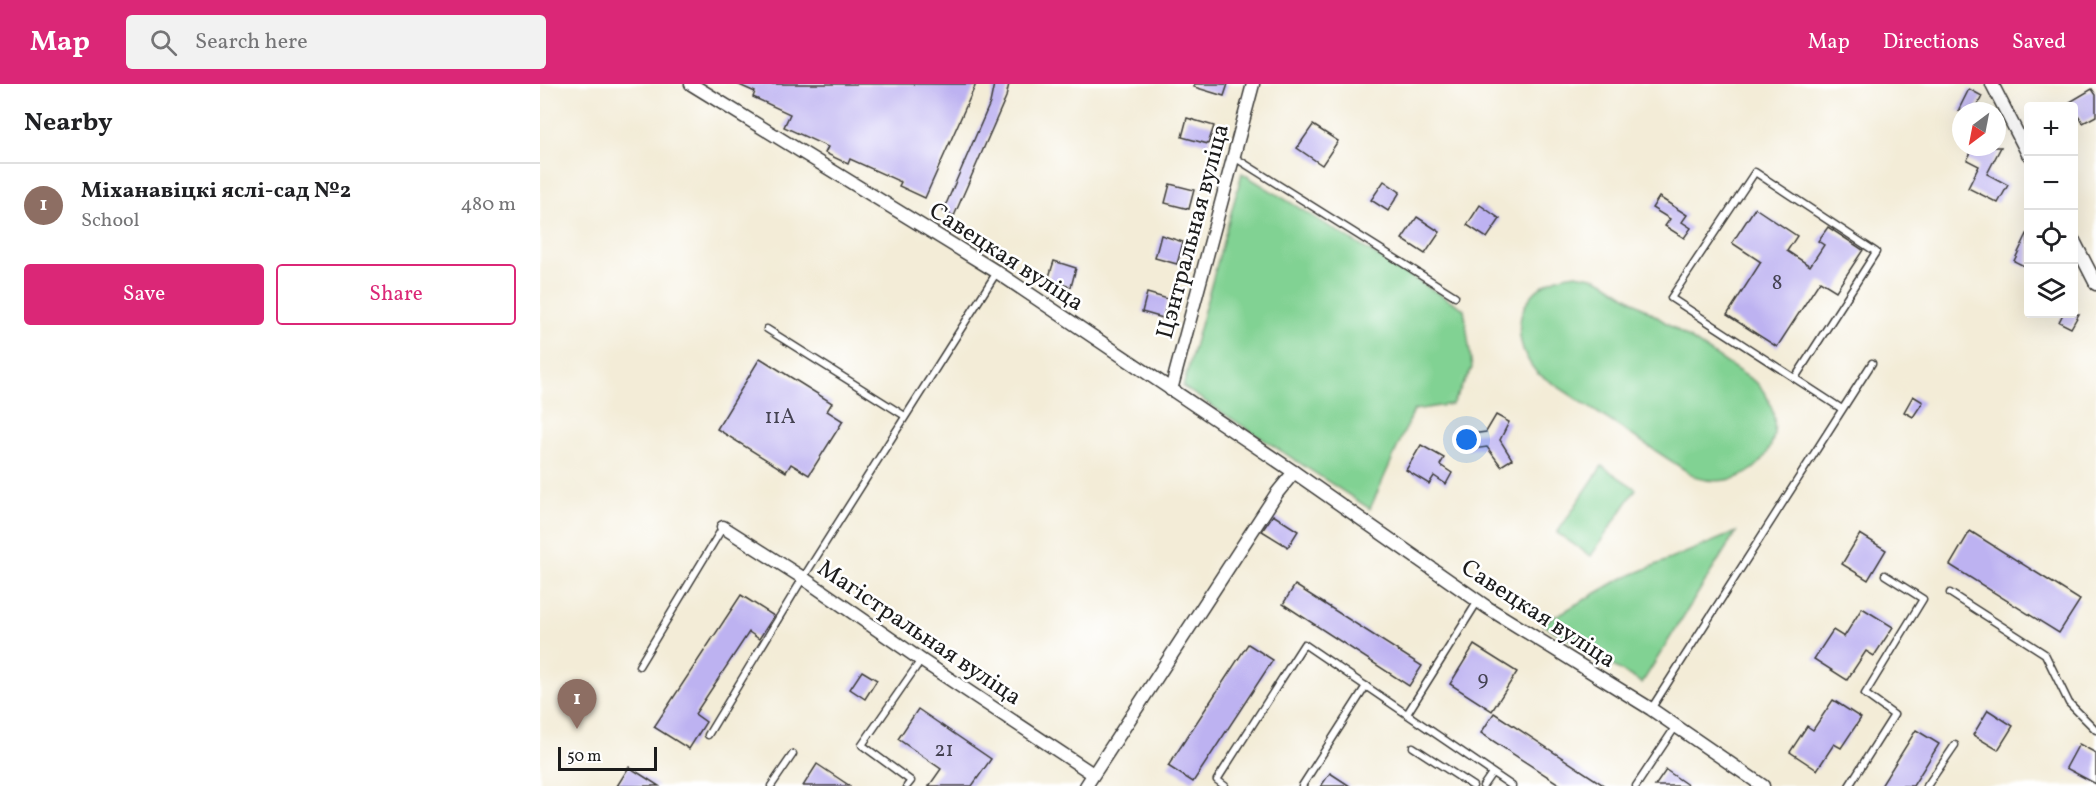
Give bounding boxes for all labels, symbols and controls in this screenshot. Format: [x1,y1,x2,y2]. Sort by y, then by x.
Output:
search box [126,15,546,69]
text: Map [30,23,90,62]
icon: search [147,26,180,59]
text: Search here [195,27,308,58]
text: Map [1808,28,1850,57]
text: Directions [1883,28,1979,57]
text: Saved [2012,28,2066,57]
north arrow [1952,102,2006,156]
map controls [2024,102,2078,318]
button: + [2024,102,2078,156]
text: Nearby [24,105,113,141]
street label: Цэнтральная вуліца [1149,120,1239,343]
button: − [2024,156,2078,210]
text: Міханавіцкі яслі-сад №2 [81,176,351,207]
text: 1 [39,191,48,219]
text: 480 m [461,191,516,219]
street label: Савецкая вуліца [922,195,1090,321]
text: School [81,207,139,235]
button: locate [2024,210,2078,264]
button: Save [24,264,264,325]
button: Share [276,264,516,325]
button: layers [2024,264,2078,318]
house number: 8 [1772,269,1782,298]
house number: 11А [764,403,796,432]
your location [1452,425,1481,454]
street label: Савецкая вуліца [1454,552,1622,678]
street label: Магістральная вуліца [810,553,1028,715]
house number: 9 [1478,665,1489,694]
pin: 1 [558,680,597,729]
house number: 21 [934,736,954,765]
scale bar [558,744,657,772]
text: 50 m [567,746,601,768]

